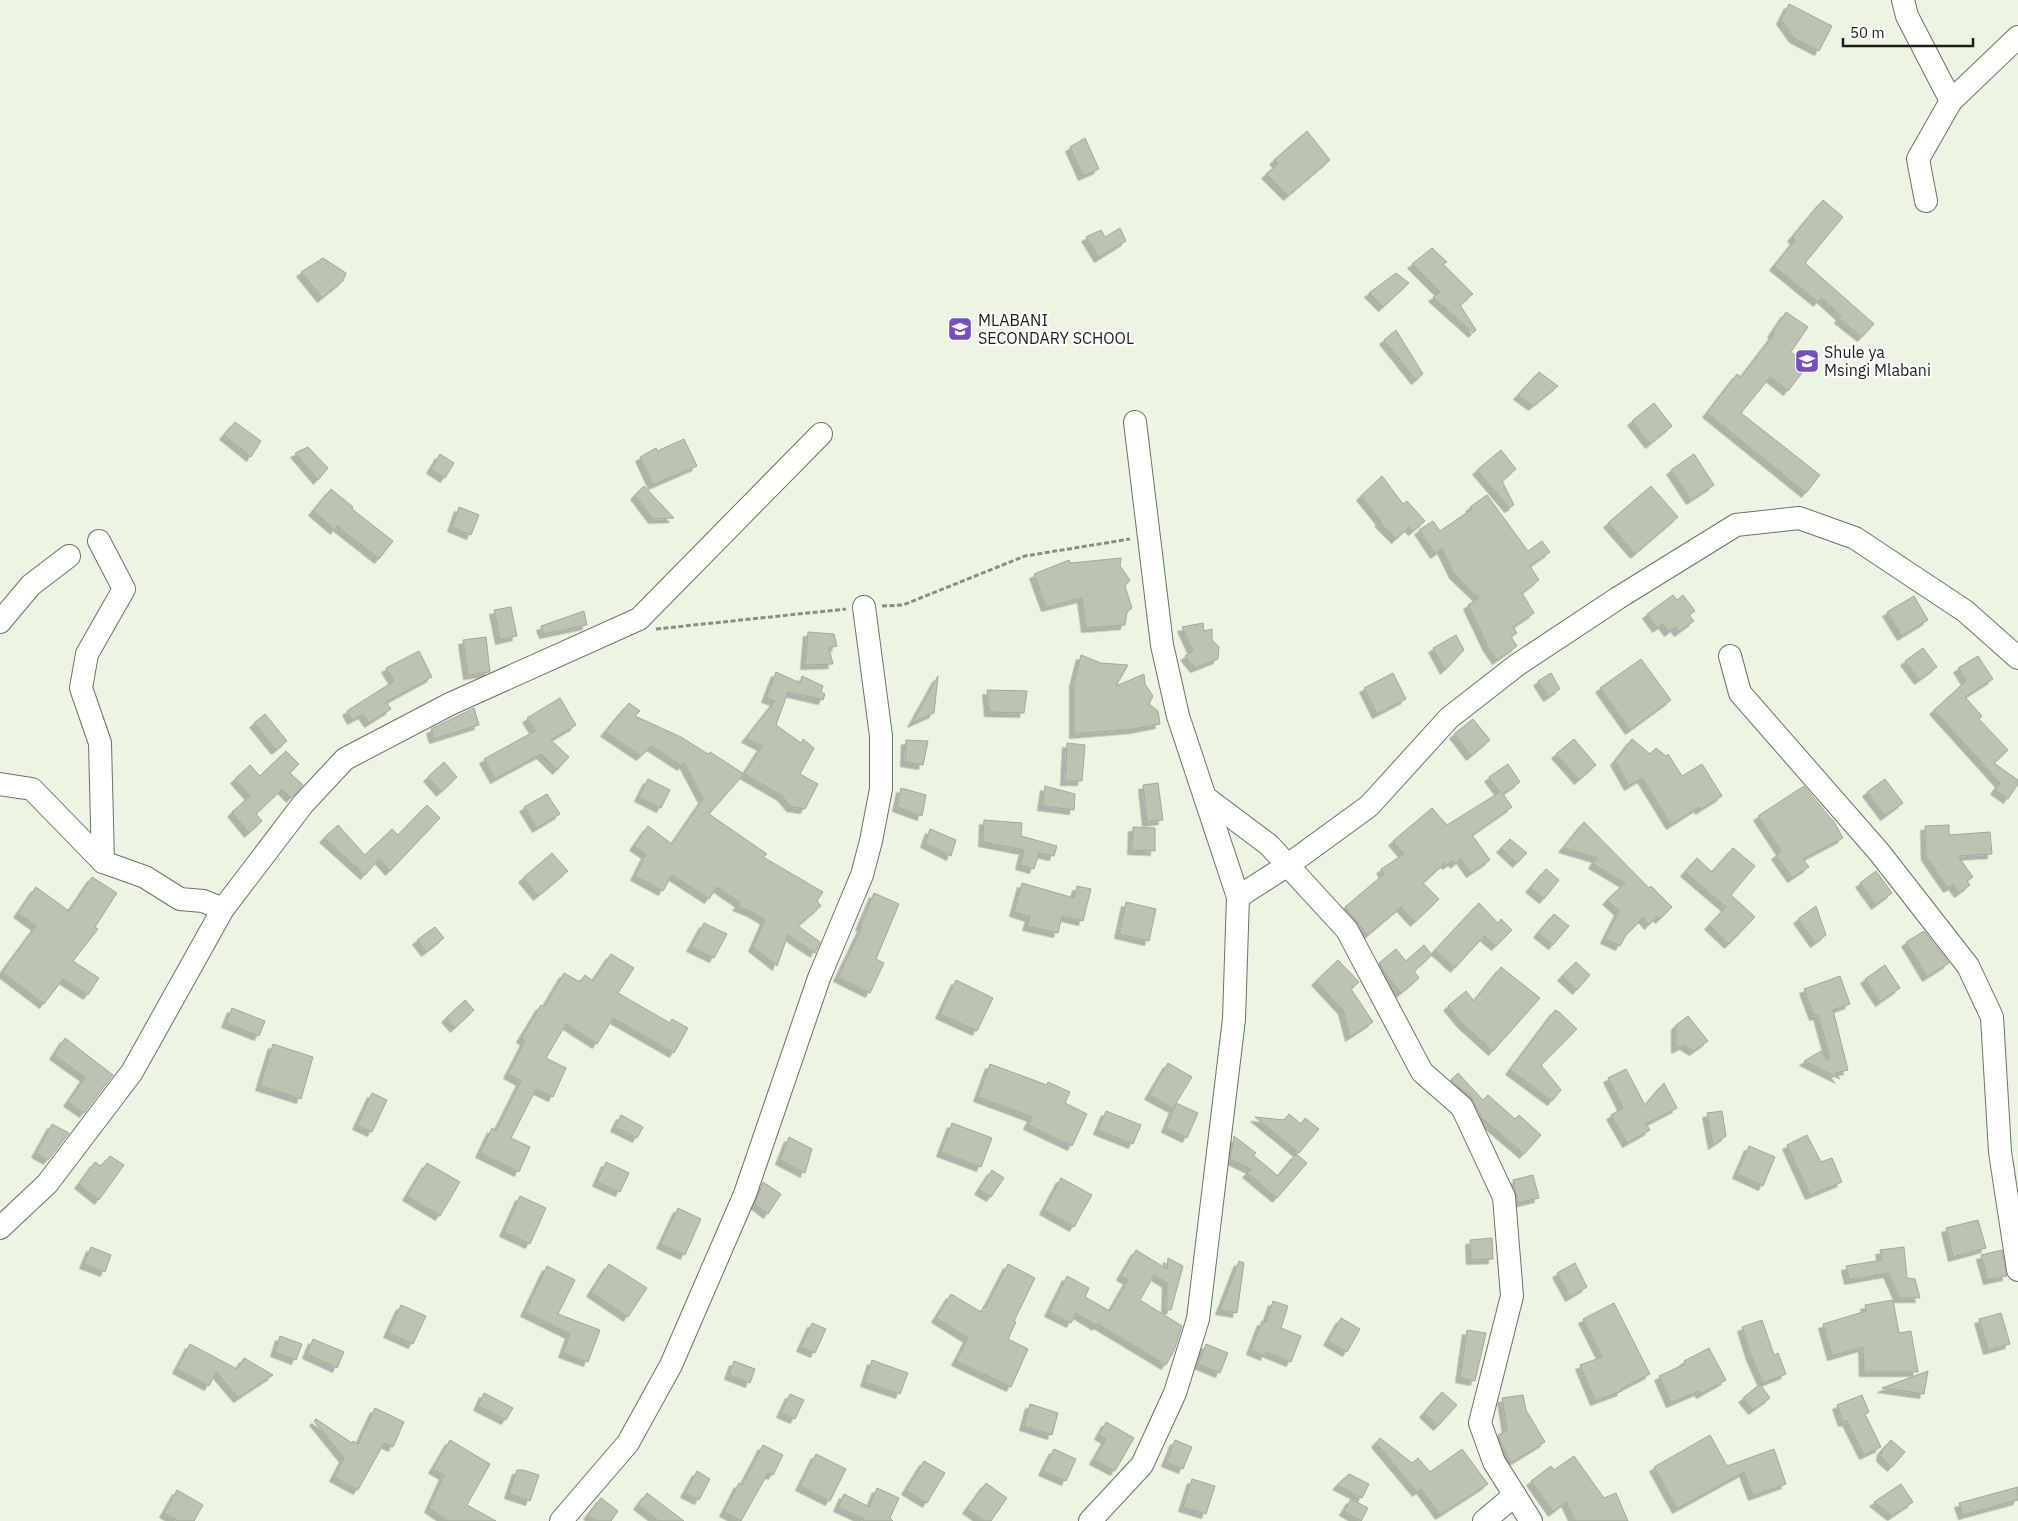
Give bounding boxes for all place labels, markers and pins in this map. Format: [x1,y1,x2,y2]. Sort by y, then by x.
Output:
place label: MLABANI SECONDARY SCHOOL [978,310,1134,348]
school or university icon: MLABANI SECONDARY SCHOOL [947,316,973,342]
place label: Shule ya Msingi Mlabani [1824,342,1931,380]
school or university icon: Shule ya Msingi Mlabani [1794,348,1820,374]

